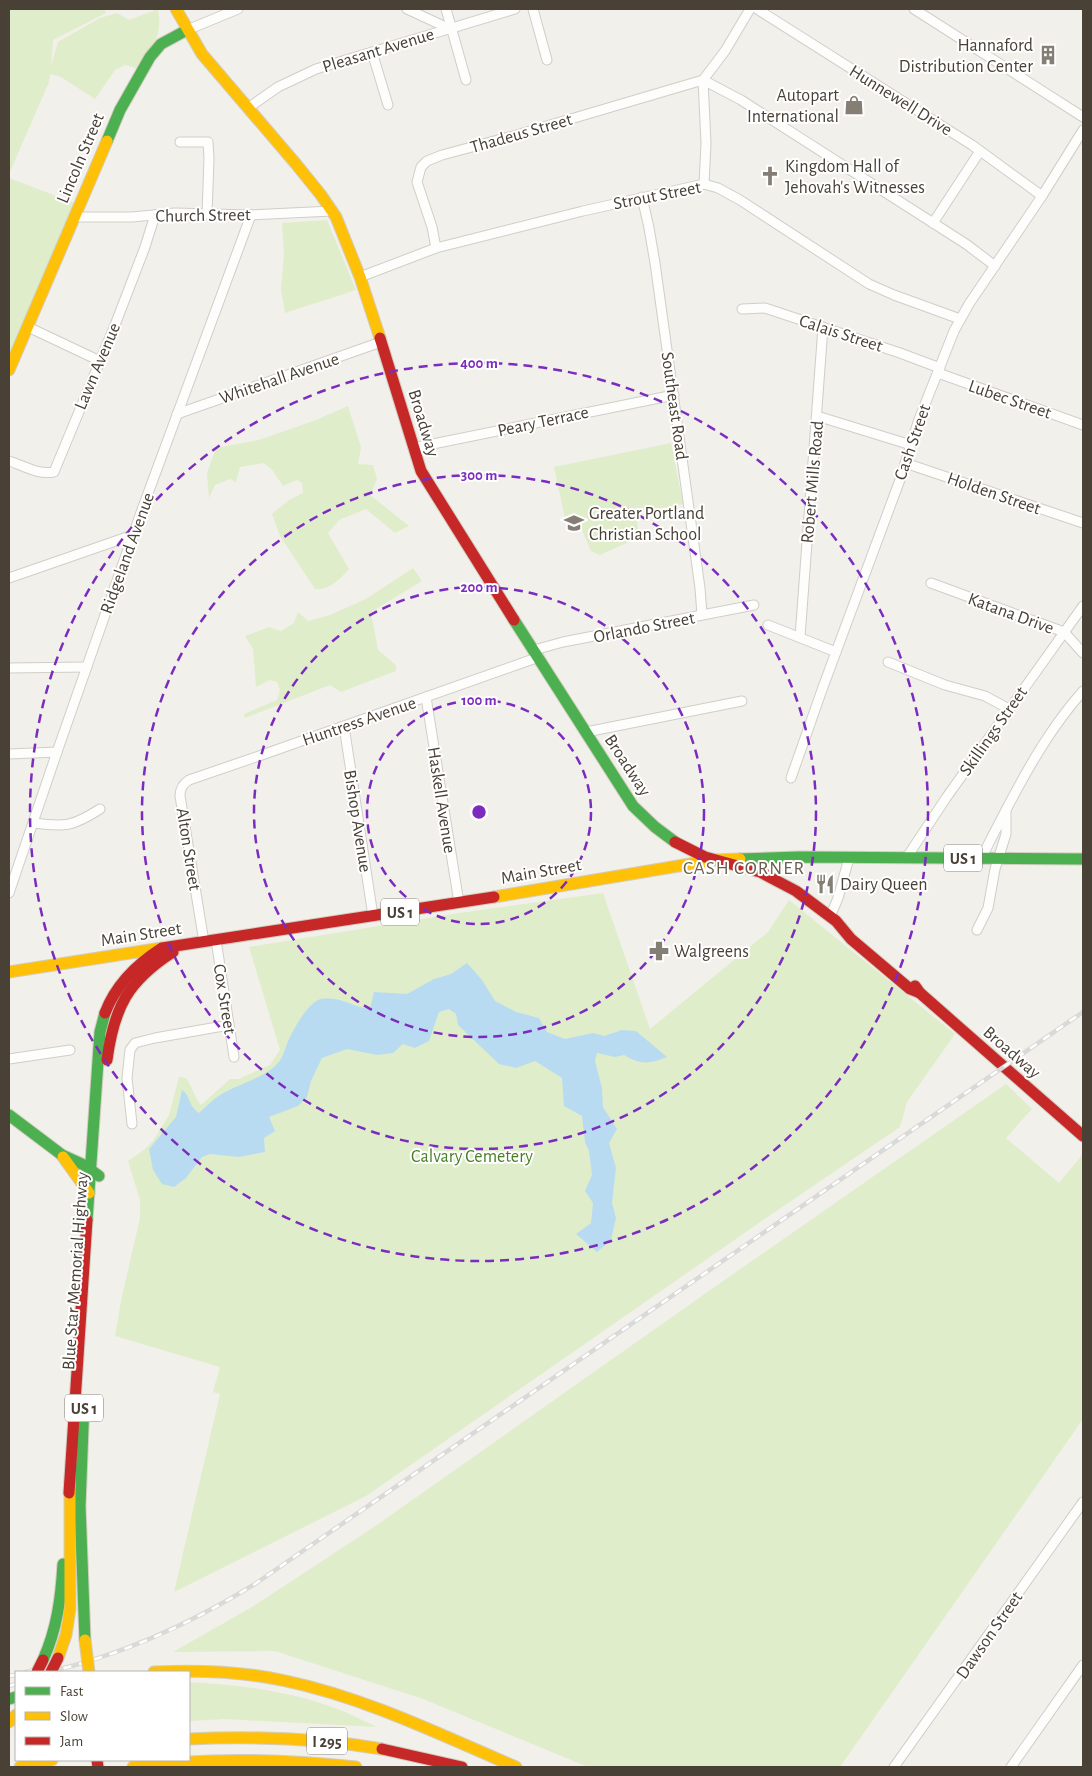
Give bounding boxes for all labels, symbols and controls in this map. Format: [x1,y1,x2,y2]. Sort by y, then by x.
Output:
street label: Pleasant Avenue [320,25,436,76]
place label: Hannaford Distribution Center [899,37,1033,76]
building icon: Hannaford Distribution Center [1037,44,1059,66]
street label: Hunnewell Drive [846,62,955,140]
place label: Autopart International [747,87,839,126]
shop icon: Autopart International [843,94,865,116]
street label: Lincoln Street [54,110,108,206]
street label: Thadeus Street [468,111,575,157]
place label: Kingdom Hall of Jehovah's Witnesses [785,158,925,197]
church icon: Kingdom Hall of Jehovah's Witnesses [759,165,781,187]
street label: Strout Street [612,179,703,213]
street label: Church Street [155,206,251,226]
street label: Calais Street [797,312,885,356]
street label: Lawn Avenue [72,320,124,412]
street label: Whitehall Avenue [217,350,342,408]
street label: Southeast Road [658,351,691,461]
text: 400 m [460,356,498,371]
street label: Lubec Street [966,377,1054,423]
street label: Broadway [404,388,442,459]
street label: Cash Street [892,402,934,483]
street label: Peary Terrace [496,404,590,440]
street label: Robert Mills Road [799,420,827,544]
text: 300 m [461,468,497,483]
street label: Holden Street [945,470,1043,518]
street label: Ridgeland Avenue [98,490,158,616]
place label: Greater Portland Christian School [589,505,704,544]
school or university icon: Greater Portland Christian School [563,512,585,534]
text: 200 m [460,580,498,595]
street label: Katana Drive [965,590,1056,638]
street label: Orlando Street [592,609,697,647]
street label: Skillings Street [957,684,1031,779]
text: 100 m [461,693,497,708]
street label: Huntress Avenue [300,694,419,750]
street label: Broadway [601,732,654,800]
street label: Haskell Avenue [424,746,458,855]
street label: Bishop Avenue [340,769,374,874]
centre of rings [470,803,488,821]
street label: Alton Street [173,806,203,892]
road number: US 1 [944,844,982,871]
street label: Main Street [500,856,583,888]
district label: CASH CORNER [683,859,805,878]
restaurant icon: Dairy Queen [814,873,836,895]
place label: Dairy Queen [840,876,928,894]
road number: US 1 [381,899,419,926]
street label: Main Street [100,920,183,950]
pharmacy icon: Walgreens [648,940,670,962]
place label: Walgreens [674,943,749,961]
street label: Cox Street [210,963,238,1036]
street label: Broadway [979,1023,1044,1082]
park label: Calvary Cemetery [411,1148,533,1166]
street label: Blue Star Memorial Highway [60,1171,92,1371]
road number: US 1 [65,1395,103,1422]
street label: Dawson Street [953,1589,1027,1682]
legend [15,1671,190,1761]
text: Fast [60,1684,84,1699]
text: Slow [60,1709,88,1724]
road number: I 295 [307,1728,347,1754]
text: Jam [60,1734,83,1749]

